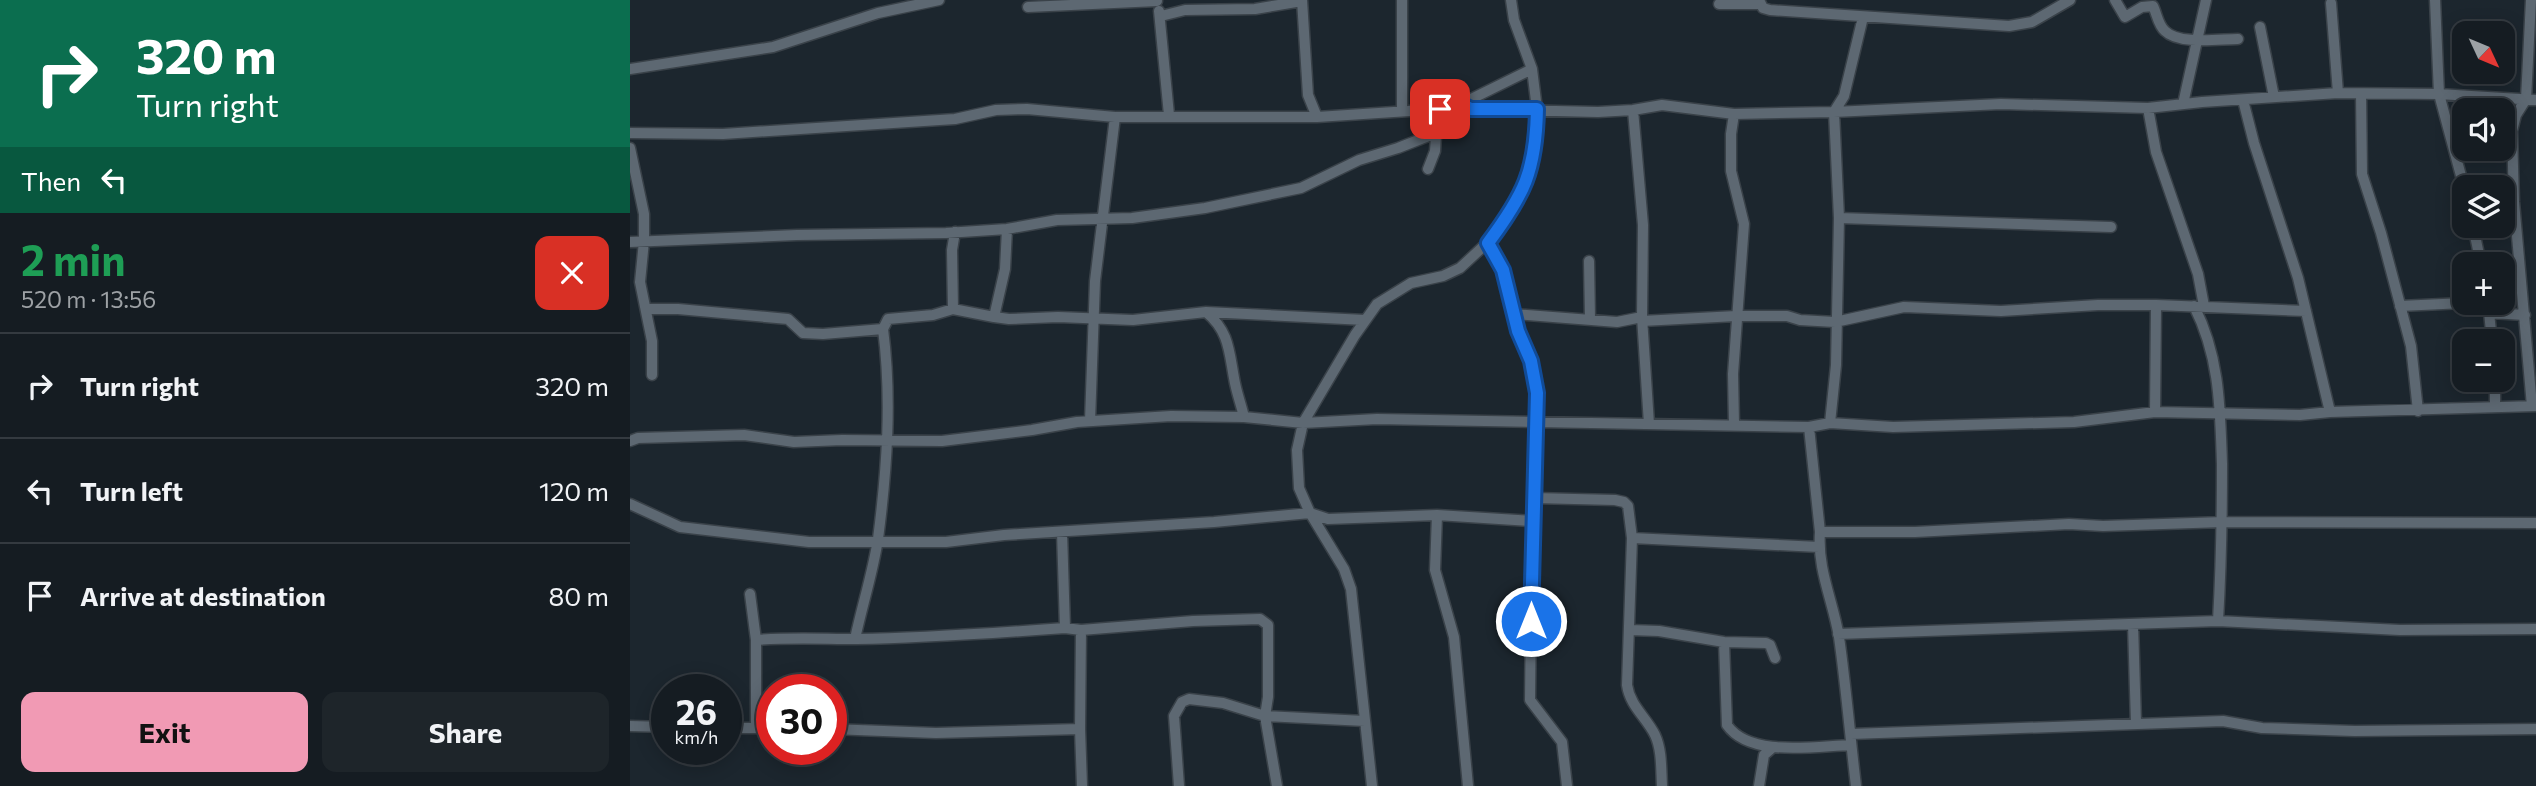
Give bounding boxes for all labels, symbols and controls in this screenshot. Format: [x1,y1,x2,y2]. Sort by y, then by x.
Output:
north arrow [2452,21,2515,84]
map controls [2452,21,2515,392]
text: 320 m [136,24,277,84]
icon: right [21,28,112,119]
pin [1410,79,1470,139]
text: Turn right [136,84,279,124]
icon: arrive [1421,90,1459,128]
button: sound [2452,98,2515,161]
icon: left [95,161,133,199]
text: Then [21,165,81,196]
button: layers [2452,175,2515,238]
text: 2 min [21,233,126,285]
button: close [535,236,609,310]
button: + [2452,252,2515,315]
text: 520 m · 13:56 [21,285,156,313]
button: − [2452,329,2515,392]
icon: right [21,367,59,405]
text: Turn right [80,370,199,401]
text: 320 m [535,370,609,401]
icon: left [21,472,59,510]
text: Turn left [80,475,183,506]
text: 120 m [539,475,609,506]
icon: arrive [21,577,59,615]
text: Arrive at destination [80,580,326,611]
text: 80 m [549,580,609,611]
position arrow [1494,584,1568,658]
speed limit sign: 30 [756,674,847,765]
text: 26 [676,689,717,732]
button: Exit [21,692,308,772]
button: Share [322,692,609,772]
text: km/h [675,726,718,748]

